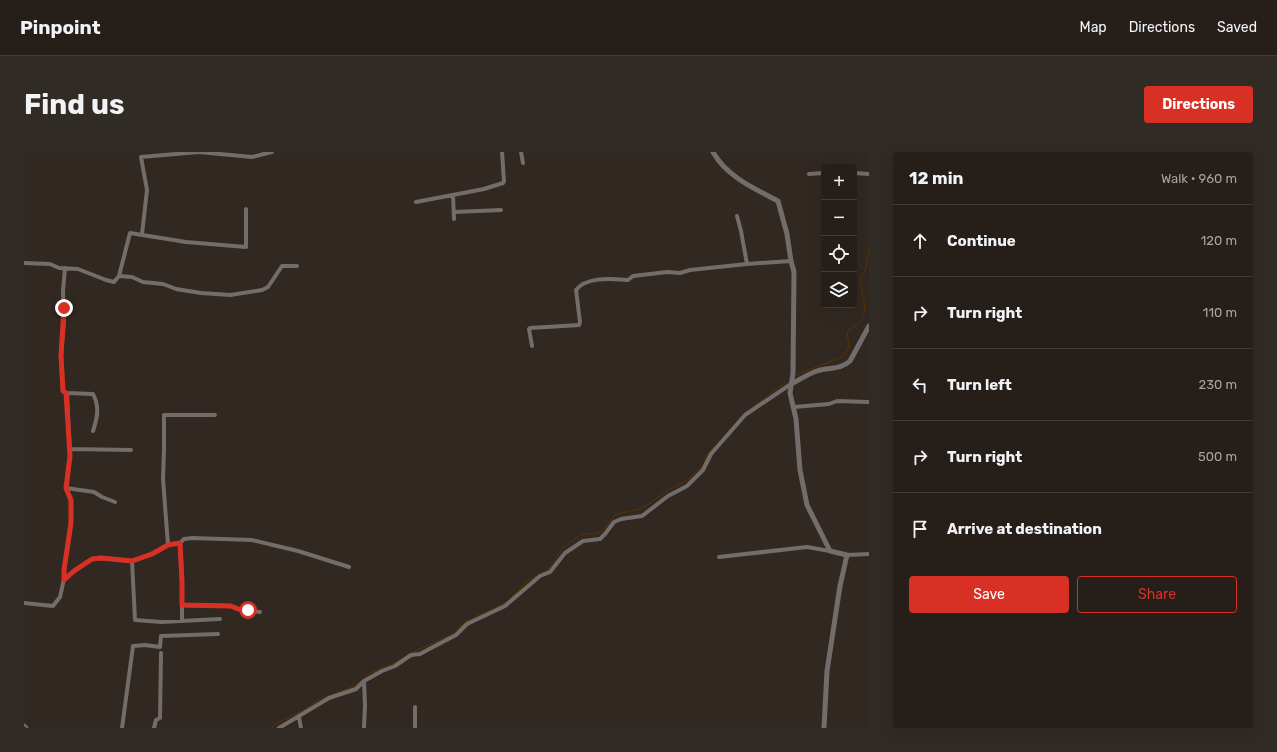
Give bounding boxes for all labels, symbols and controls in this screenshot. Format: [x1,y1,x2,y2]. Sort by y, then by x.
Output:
text: Pinpoint [20,16,101,39]
text: Map [1080,19,1107,36]
text: Directions [1129,19,1195,36]
text: Saved [1217,19,1257,36]
button: Directions [1144,86,1253,123]
text: Find us [24,88,124,121]
map controls [821,164,857,308]
button: + [821,164,857,200]
text: 12 min [909,168,964,188]
text: Walk · 960 m [1161,171,1237,186]
button: − [821,200,857,236]
icon: ahead [909,230,931,252]
text: Continue [947,232,1016,250]
text: 120 m [1201,233,1237,248]
button: locate [821,236,857,272]
button: layers [821,272,857,308]
route end [55,299,73,317]
icon: right [909,302,931,324]
text: Turn right [947,304,1022,322]
text: 110 m [1203,305,1237,320]
icon: left [909,374,931,396]
text: Turn left [947,376,1012,394]
text: 230 m [1199,377,1237,392]
icon: right [909,446,931,468]
text: Turn right [947,448,1022,466]
text: 500 m [1198,449,1237,464]
icon: arrive [909,518,931,540]
text: Arrive at destination [947,520,1102,538]
button: Save [909,576,1069,613]
button: Share [1077,576,1237,613]
route start [239,601,257,619]

